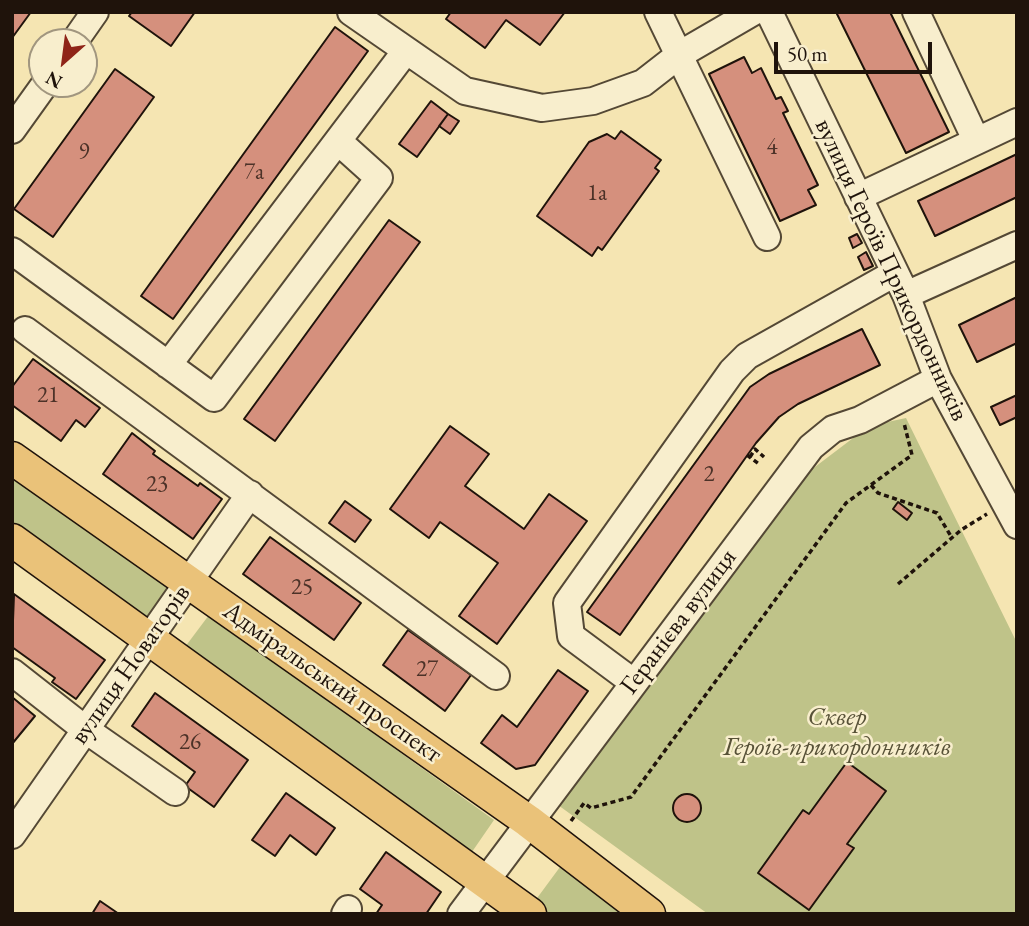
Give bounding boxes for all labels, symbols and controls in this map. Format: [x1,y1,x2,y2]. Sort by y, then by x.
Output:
north arrow [28,28,98,98]
scale bar [777,28,934,72]
text: 50 m [787,40,828,67]
text: N [41,66,67,95]
street label: вулиця Героїв Прикордонників [807,114,975,426]
house number: 4 [766,134,778,162]
house number: 9 [78,139,90,167]
house number: 7а [244,159,264,187]
house number: 1а [587,180,607,208]
house number: 21 [37,382,59,410]
house number: 2 [703,461,715,489]
house number: 23 [146,471,168,499]
street label: Геранієва вулиця [614,543,744,701]
house number: 25 [291,574,313,602]
street label: вулиця Новаторів [64,579,198,751]
street label: Адміральський проспект [217,596,447,770]
house number: 27 [416,656,438,684]
park label: Сквер Героїв-прикордонників [723,702,951,764]
house number: 26 [179,729,201,757]

